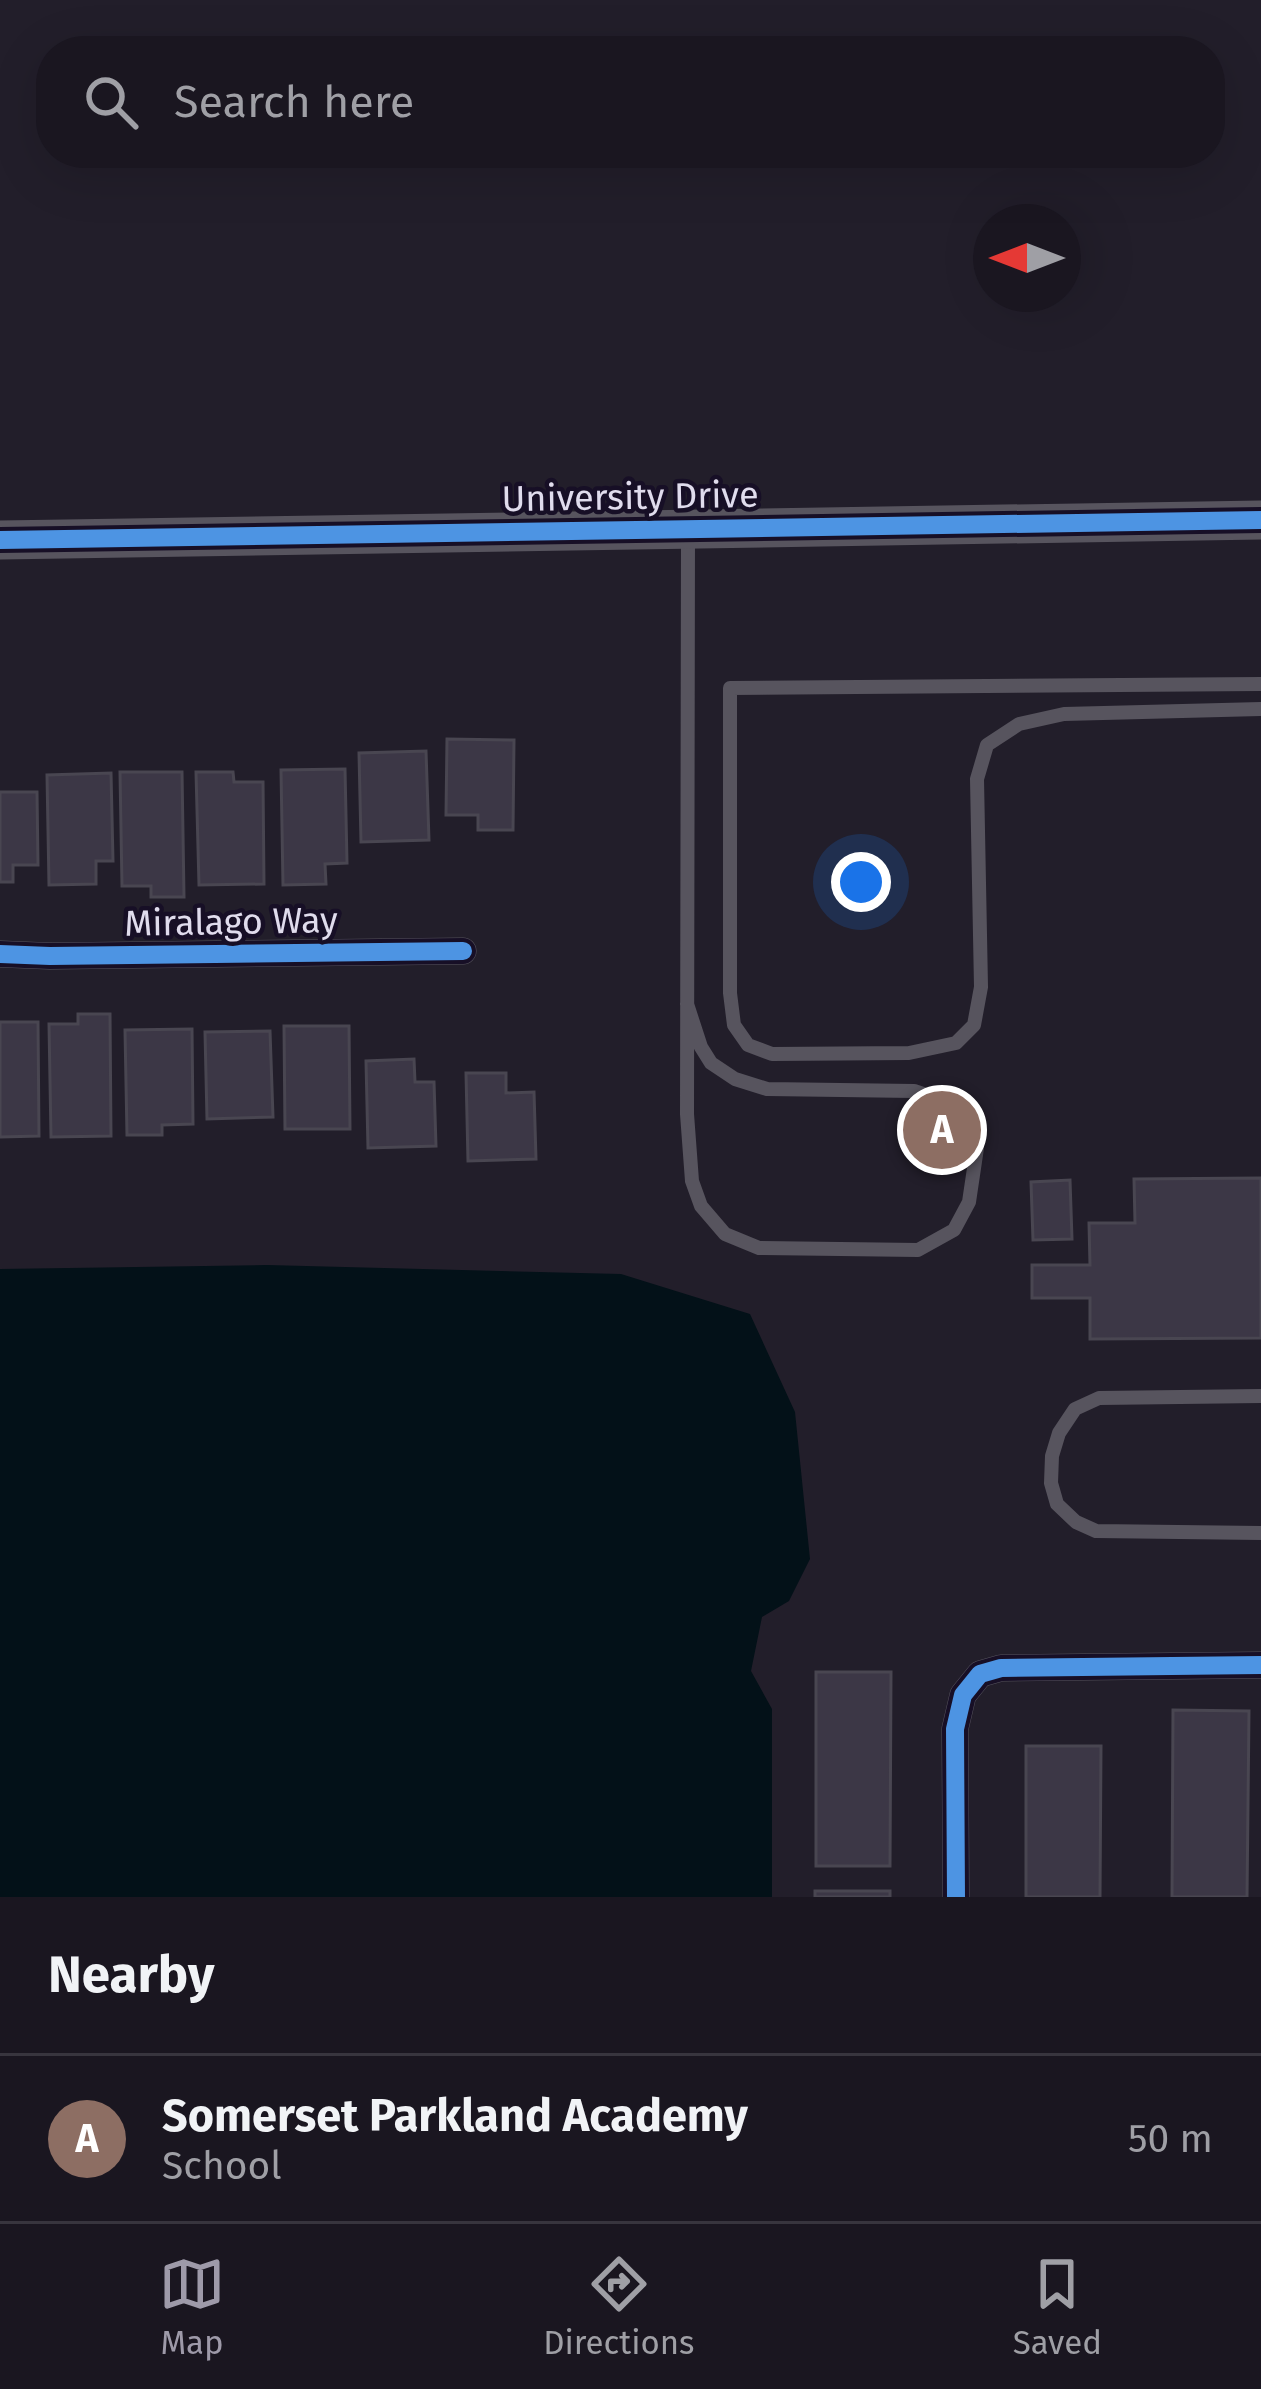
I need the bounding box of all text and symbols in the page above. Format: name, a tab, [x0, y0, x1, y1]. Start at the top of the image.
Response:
search box	[36, 36, 1225, 168]
icon: search	[78, 69, 144, 135]
text: Search here	[174, 75, 414, 129]
north arrow	[973, 204, 1081, 312]
street label: University Drive	[501, 473, 759, 521]
your location	[831, 852, 891, 912]
street label: Miralago Way	[124, 898, 339, 946]
pin: A	[903, 1085, 981, 1175]
text: Nearby	[48, 1944, 214, 2006]
text: Somerset Parkland Academy	[162, 2089, 748, 2143]
text: A	[75, 2116, 99, 2162]
text: 50 m	[1128, 2116, 1213, 2162]
text: School	[162, 2143, 282, 2189]
tab: Map	[159, 2251, 225, 2363]
tab: Directions	[543, 2251, 695, 2363]
tab: Saved	[1013, 2251, 1102, 2363]

